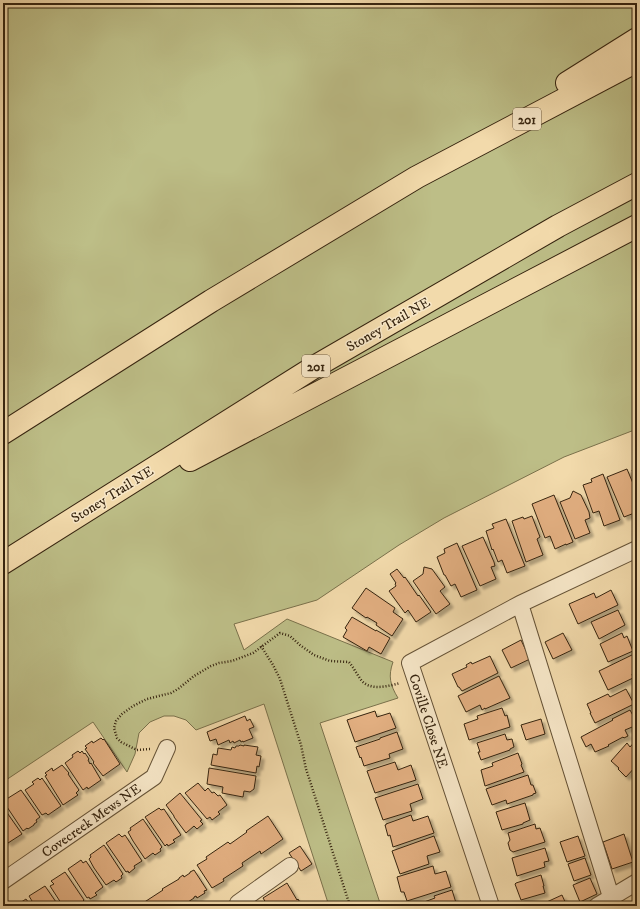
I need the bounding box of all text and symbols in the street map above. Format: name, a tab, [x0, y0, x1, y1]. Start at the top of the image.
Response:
road number: 201	[513, 108, 541, 130]
street label: Stoney Trail NE	[343, 294, 434, 356]
road number: 201	[302, 355, 330, 377]
street label: Stoney Trail NE	[68, 462, 157, 527]
street label: Coville Close NE	[404, 672, 452, 771]
street label: Covecreek Mews NE	[38, 780, 145, 862]

